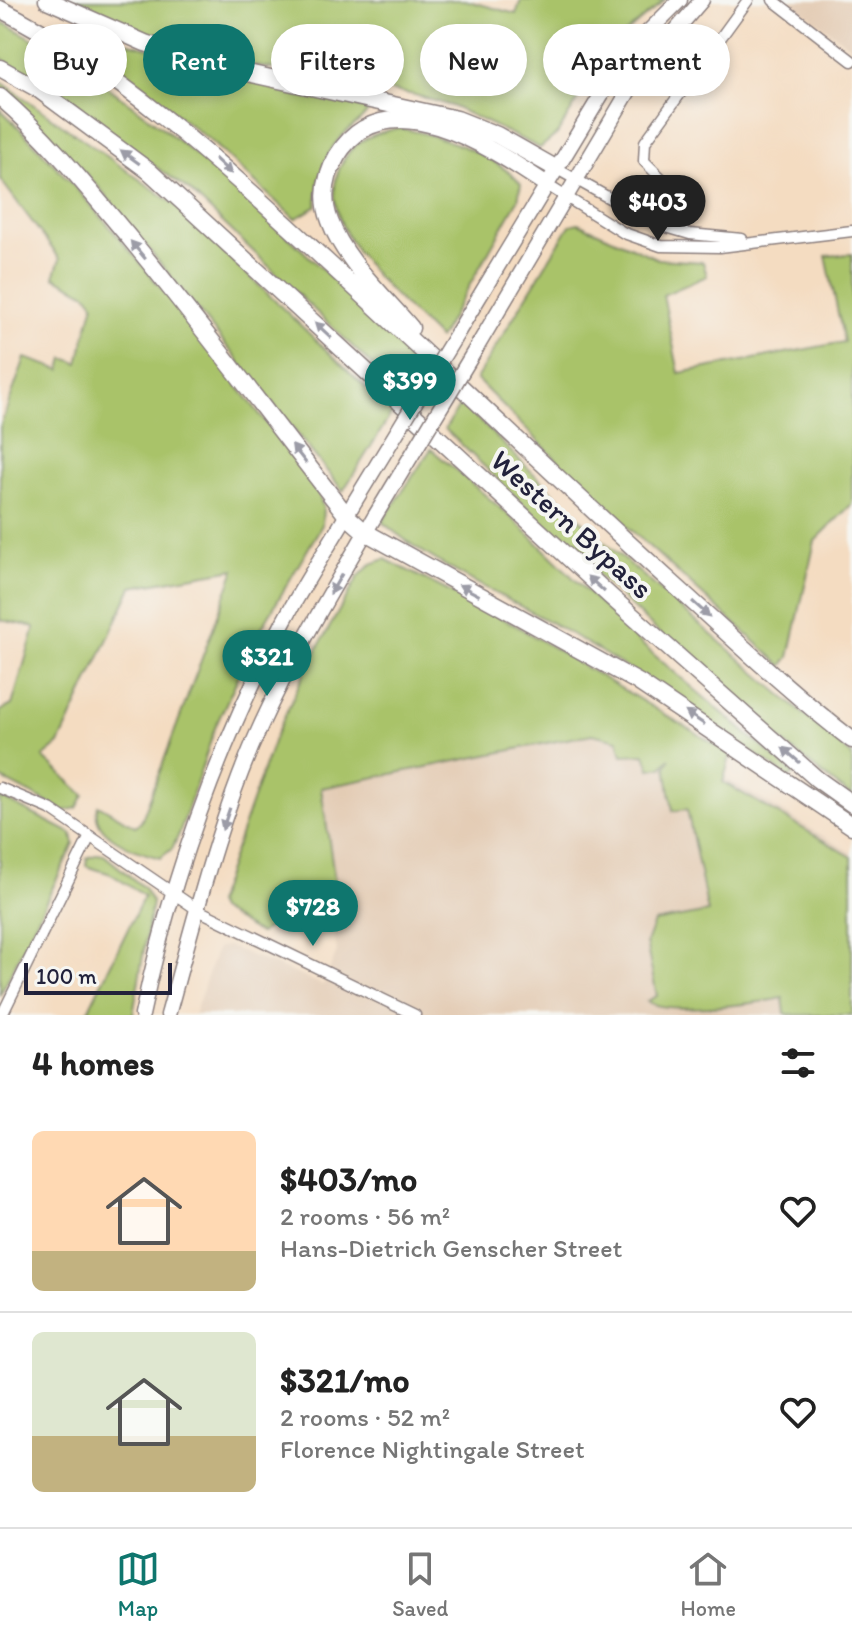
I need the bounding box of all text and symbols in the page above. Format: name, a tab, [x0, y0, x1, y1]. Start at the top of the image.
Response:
chip: Buy	[24, 24, 127, 96]
chip: Rent	[143, 24, 255, 96]
chip: Filters	[271, 24, 404, 96]
chip: New	[420, 24, 527, 96]
chip: Apartment	[543, 24, 730, 96]
one-way arrow	[120, 149, 140, 165]
one-way arrow	[213, 157, 232, 175]
pin: $403	[611, 175, 705, 243]
text: $403	[629, 185, 688, 217]
one-way arrow	[130, 240, 147, 260]
one-way arrow	[314, 322, 333, 340]
pin: $399	[363, 354, 457, 422]
text: $399	[383, 364, 437, 396]
street label: Western Bypass	[483, 442, 661, 606]
one-way arrow	[291, 444, 307, 464]
one-way arrow	[329, 573, 343, 595]
one-way arrow	[586, 575, 605, 593]
one-way arrow	[458, 584, 480, 598]
one-way arrow	[692, 600, 711, 618]
pin: $321	[220, 630, 314, 698]
text: $321	[240, 640, 294, 672]
one-way arrow	[685, 711, 706, 726]
one-way arrow	[781, 747, 800, 765]
one-way arrow	[220, 807, 232, 831]
pin: $728	[266, 880, 360, 948]
text: $728	[286, 890, 340, 922]
scale bar	[24, 959, 172, 995]
text: 100 m	[36, 963, 97, 990]
icon: filters	[776, 1041, 820, 1085]
text: 4 homes	[32, 1043, 155, 1084]
text: $403/mo	[280, 1159, 417, 1200]
icon: home	[96, 1163, 192, 1259]
icon: heart	[776, 1189, 820, 1233]
text: 2 rooms · 56 m²	[280, 1200, 450, 1232]
text: Hans-Dietrich Genscher Street	[280, 1232, 622, 1264]
text: $321/mo	[280, 1360, 410, 1401]
icon: home	[96, 1364, 192, 1460]
icon: heart	[776, 1390, 820, 1434]
text: 2 rooms · 52 m²	[280, 1401, 450, 1433]
text: Florence Nightingale Street	[280, 1433, 585, 1465]
tab: Map	[116, 1547, 160, 1622]
tab: Saved	[392, 1547, 448, 1622]
tab: Home	[680, 1547, 736, 1622]

